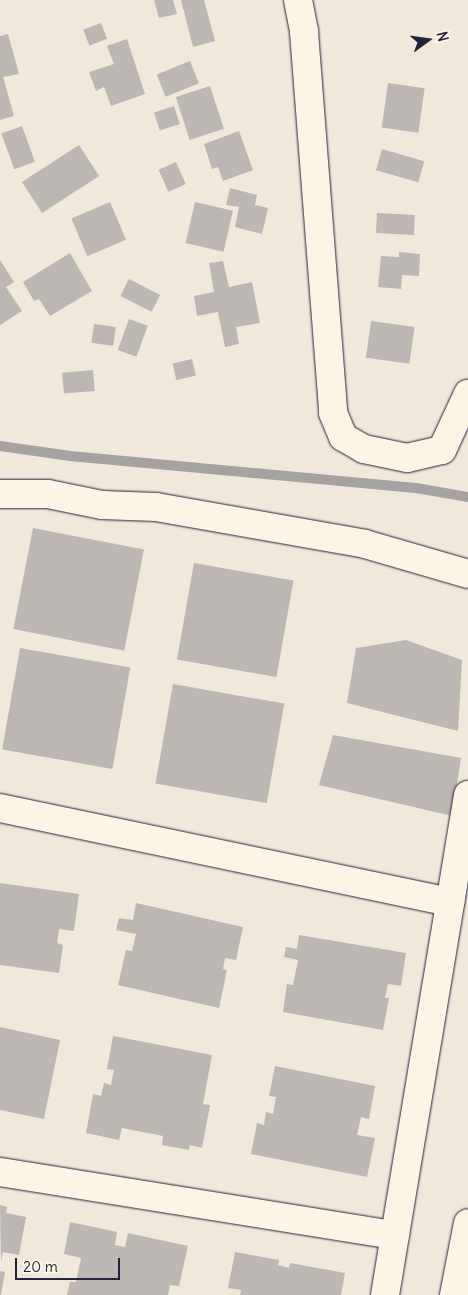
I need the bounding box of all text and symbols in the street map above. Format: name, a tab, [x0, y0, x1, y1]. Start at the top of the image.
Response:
north arrow	[403, 15, 453, 65]
text: N	[433, 29, 452, 43]
scale bar	[18, 1248, 122, 1280]
text: 20 m	[23, 1257, 58, 1276]

